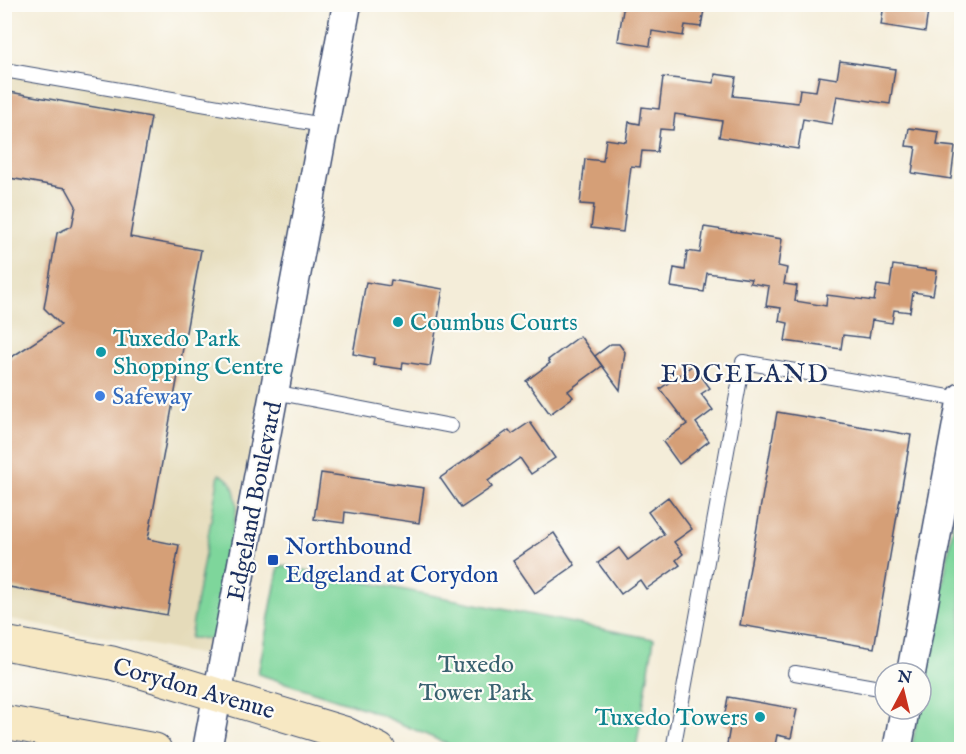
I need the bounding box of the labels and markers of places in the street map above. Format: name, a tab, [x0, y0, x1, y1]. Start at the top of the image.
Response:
place label: Coumbus Courts	[410, 308, 578, 339]
marker: Coumbus Courts	[391, 315, 405, 329]
place label: Tuxedo Park Shopping Centre	[113, 324, 283, 383]
marker: Tuxedo Park Shopping Centre	[94, 345, 108, 359]
place label: Safeway	[112, 382, 192, 413]
marker: Safeway	[93, 389, 107, 403]
place label: Northbound Edgeland at Corydon	[285, 532, 499, 591]
marker: Northbound Edgeland at Corydon	[266, 553, 280, 567]
place label: Tuxedo Towers	[595, 703, 748, 734]
marker: Tuxedo Towers	[753, 710, 767, 724]

